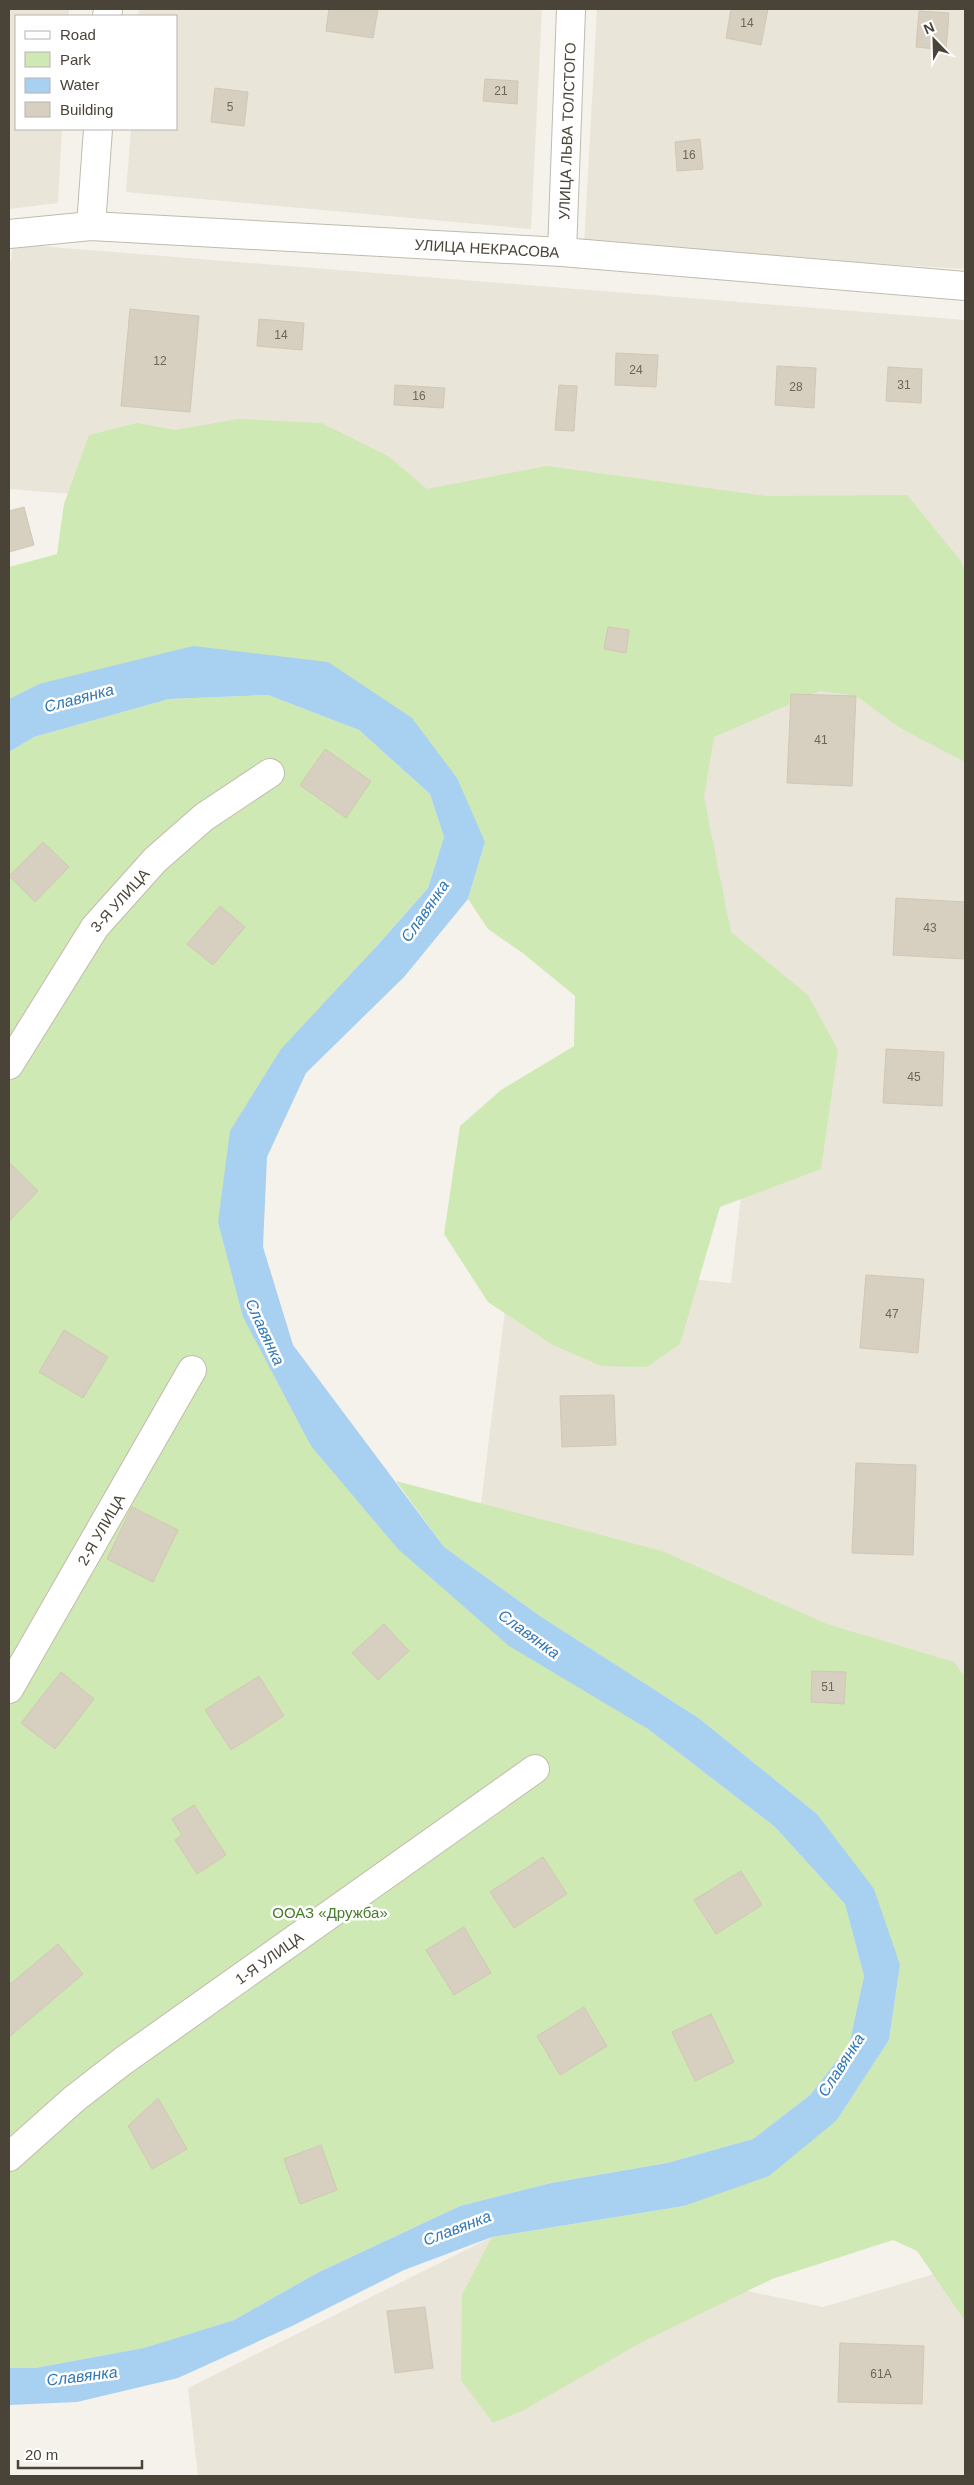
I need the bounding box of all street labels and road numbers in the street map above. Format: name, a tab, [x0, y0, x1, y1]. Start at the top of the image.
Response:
street label: УЛИЦА ЛЬВА ТОЛСТОГО	[555, 42, 578, 220]
street label: УЛИЦА НЕКРАСОВА	[414, 235, 560, 260]
street label: 3-Я УЛИЦА	[87, 865, 152, 935]
street label: 2-Я УЛИЦА	[73, 1491, 128, 1568]
street label: 1-Я УЛИЦА	[232, 1928, 306, 1987]

